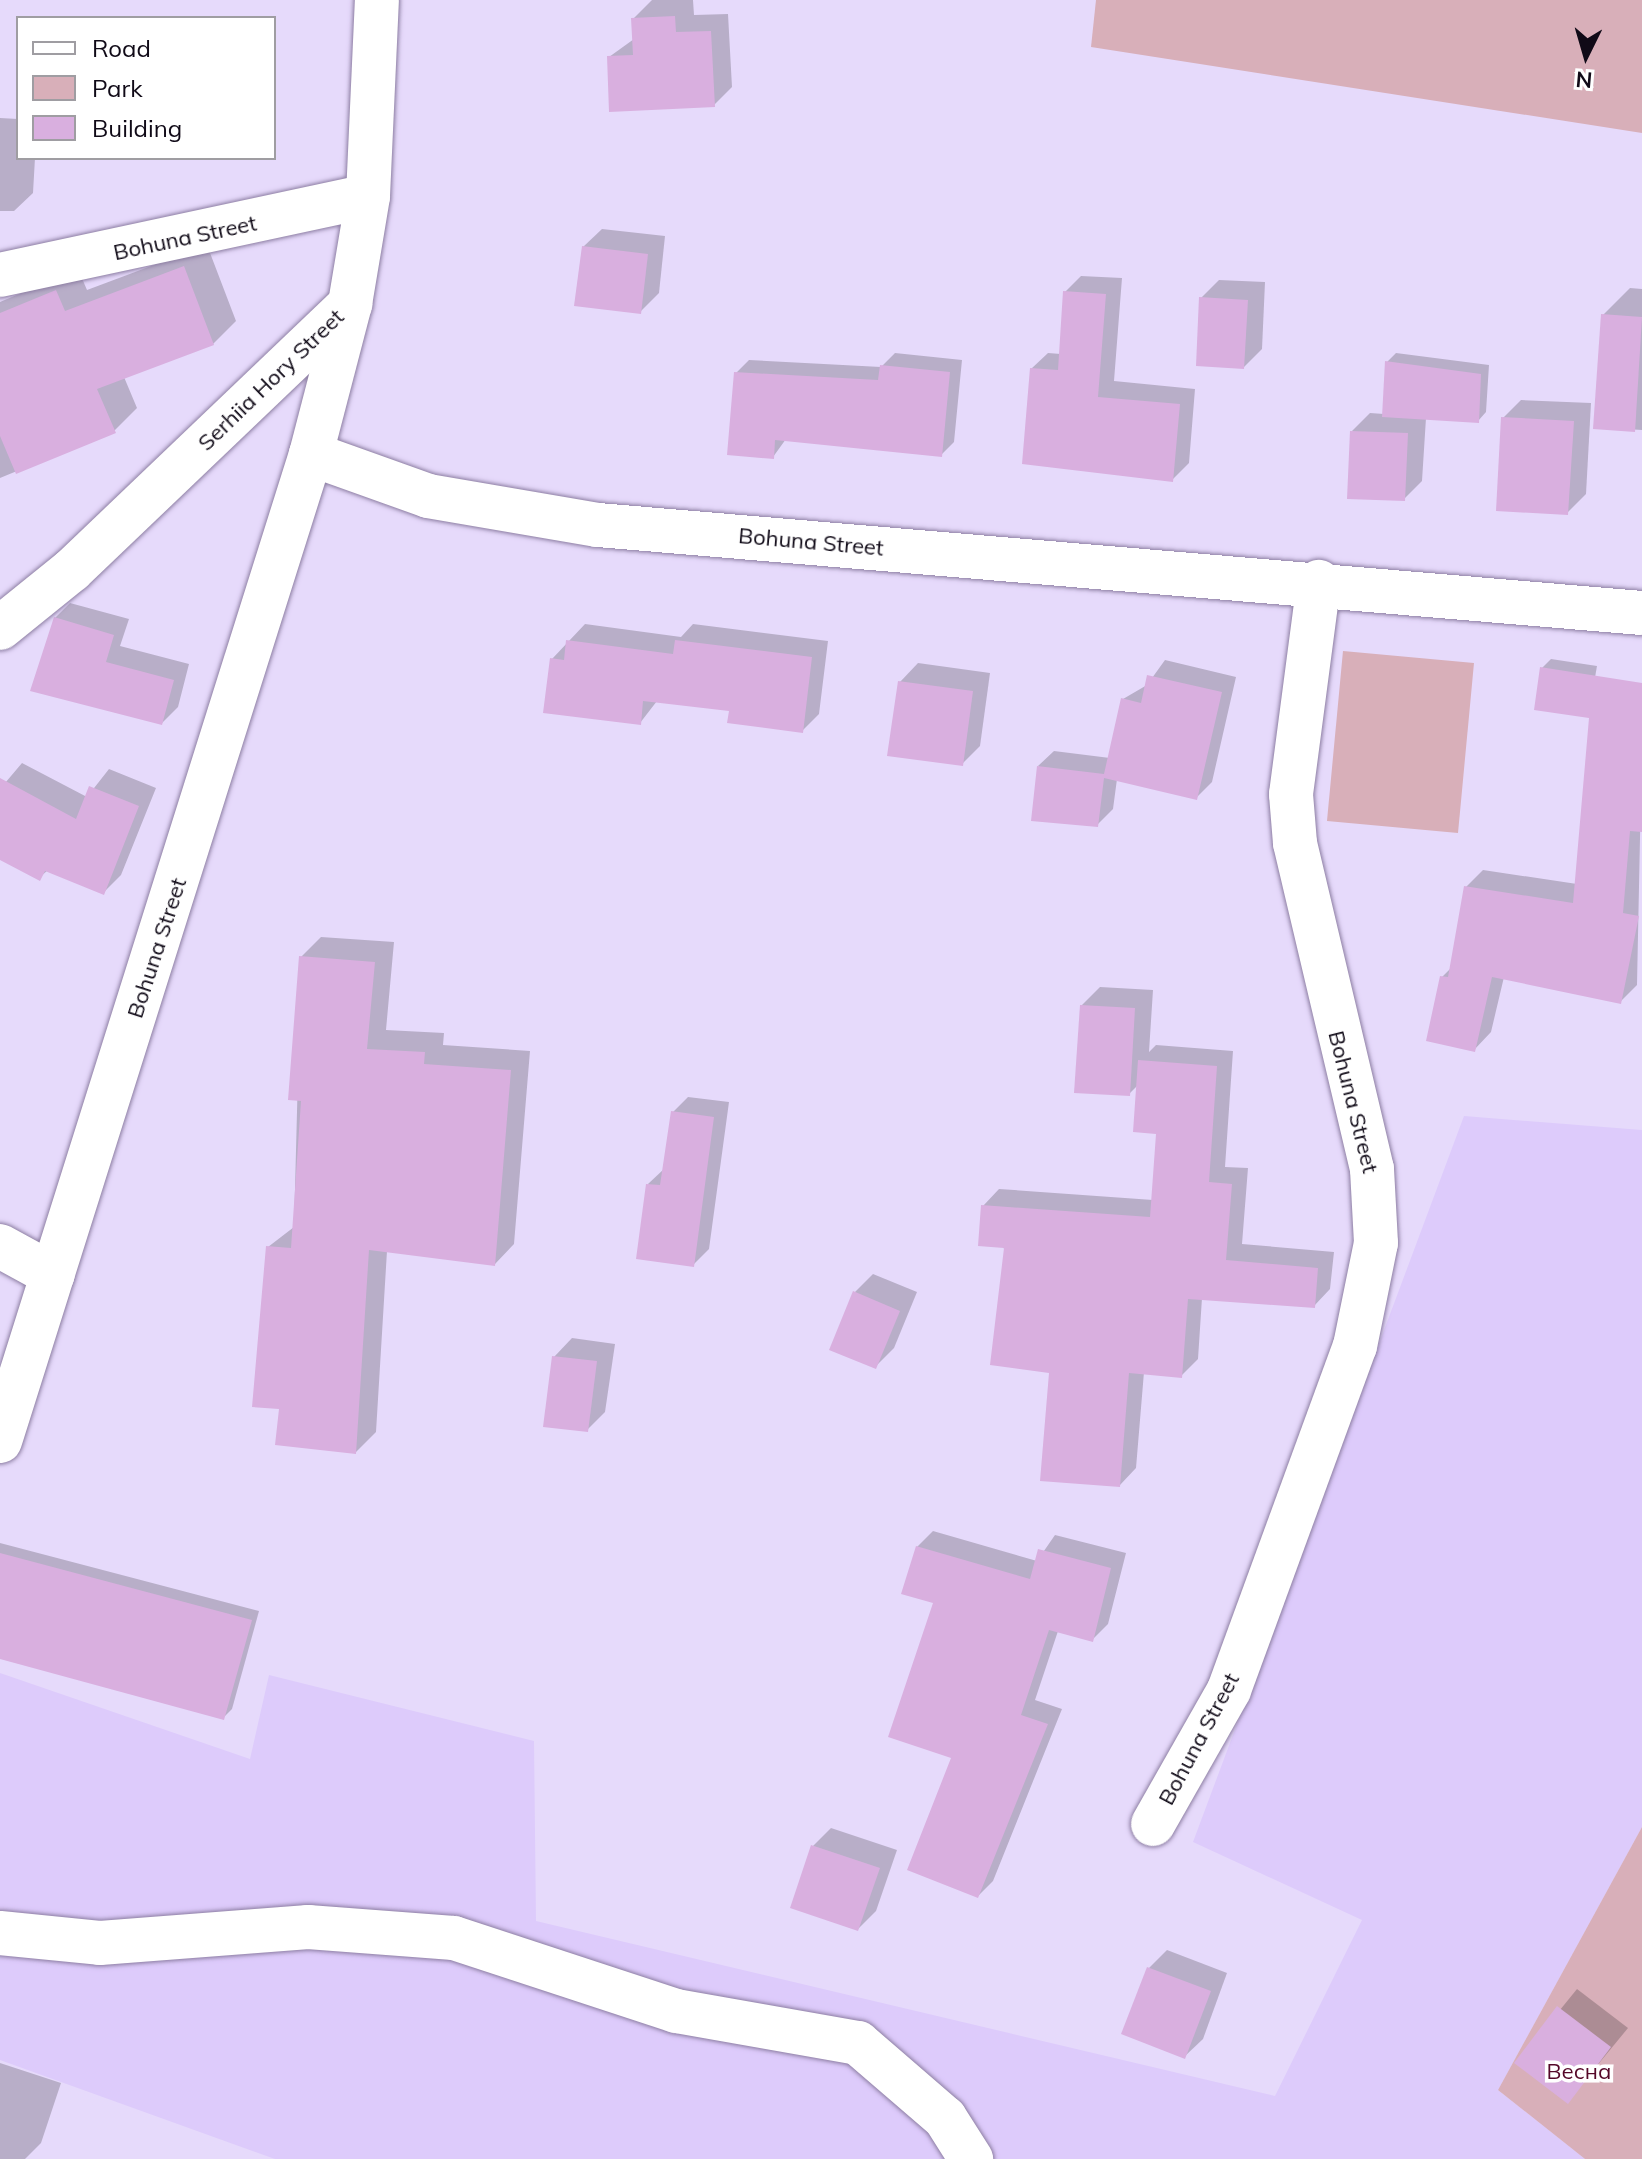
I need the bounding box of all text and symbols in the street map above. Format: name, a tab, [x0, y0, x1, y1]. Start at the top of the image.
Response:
legend	[16, 16, 276, 160]
north arrow	[1546, 16, 1626, 96]
text: Road	[92, 33, 151, 63]
text: N	[1574, 65, 1593, 95]
text: Park	[92, 73, 143, 103]
text: Building	[92, 113, 182, 143]
street label: Bohuna Street	[111, 210, 259, 266]
street label: Serhiia Hory Street	[193, 304, 349, 456]
street label: Bohuna Street	[737, 522, 885, 562]
street label: Bohuna Street	[122, 875, 192, 1021]
street label: Bohuna Street	[1323, 1028, 1383, 1176]
street label: Bohuna Street	[1153, 1668, 1245, 1810]
park label: Весна	[1547, 2059, 1611, 2085]

